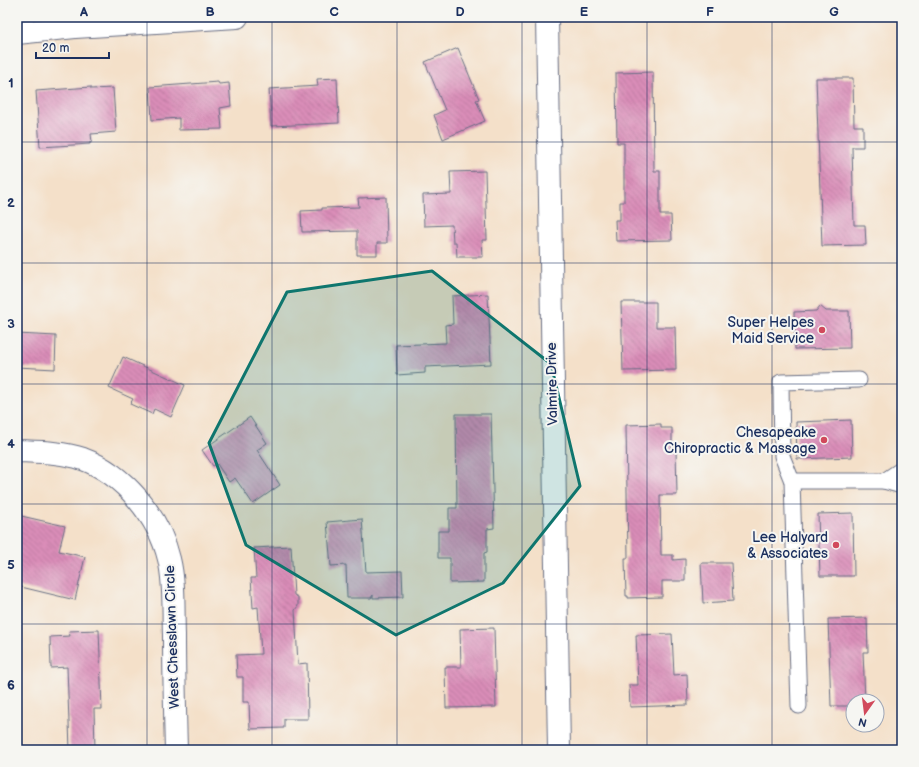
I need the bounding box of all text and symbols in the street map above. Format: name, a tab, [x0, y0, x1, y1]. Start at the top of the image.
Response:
text: A	[79, 4, 88, 20]
text: B	[205, 4, 215, 20]
text: C	[329, 4, 339, 20]
text: D	[455, 4, 465, 20]
text: E	[580, 4, 589, 20]
text: F	[706, 4, 714, 20]
text: G	[829, 4, 839, 20]
scale bar	[36, 34, 109, 60]
text: 20 m	[42, 41, 69, 56]
text: 1	[8, 75, 14, 91]
text: 2	[7, 195, 15, 211]
place label: Super Helpes Maid Service	[727, 314, 814, 347]
text: 3	[7, 316, 15, 332]
marker: Super Helpes Maid Service	[817, 325, 827, 335]
street label: Valmire Drive	[543, 342, 561, 426]
place label: Chesapeake Chiropractic & Massage	[664, 424, 816, 457]
marker: Chesapeake Chiropractic & Massage	[819, 435, 829, 445]
text: 4	[7, 436, 15, 452]
place label: Lee Halyard & Associates	[747, 529, 828, 562]
marker: Lee Halyard & Associates	[831, 540, 841, 550]
text: 5	[7, 557, 15, 573]
street label: West Chesslawn Circle	[161, 565, 183, 709]
text: 6	[7, 677, 15, 693]
north arrow	[845, 693, 885, 733]
text: N	[857, 715, 868, 730]

